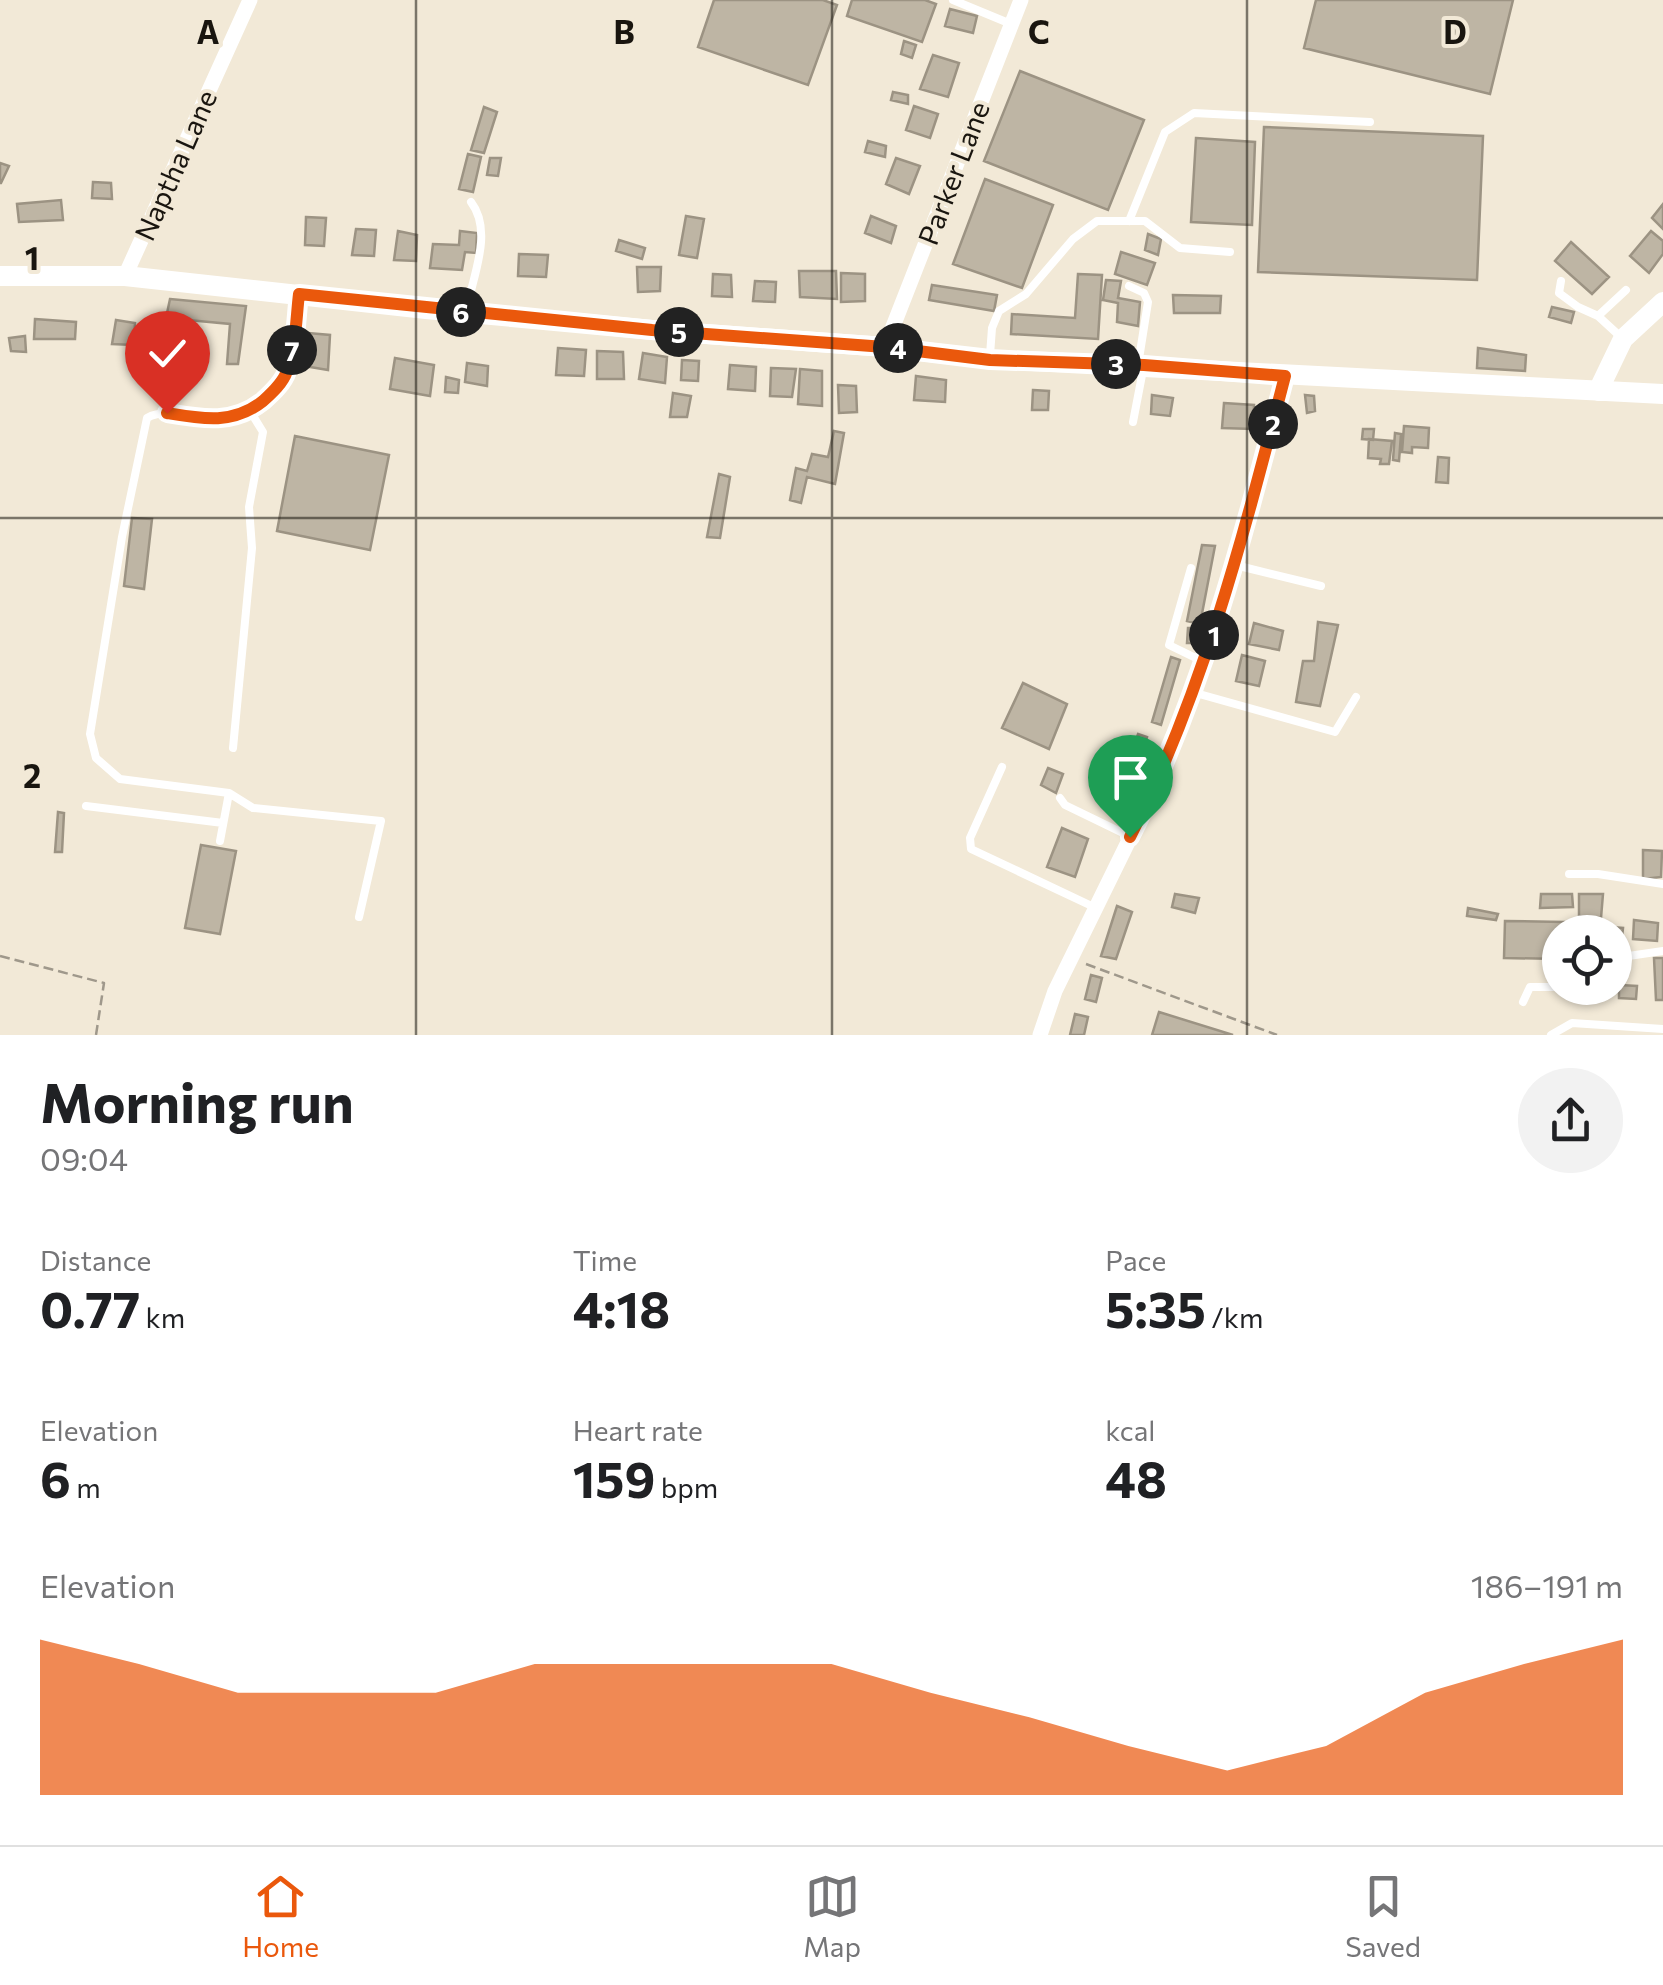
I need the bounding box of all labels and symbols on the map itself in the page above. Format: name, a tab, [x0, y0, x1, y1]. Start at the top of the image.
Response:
text: A	[197, 11, 220, 51]
text: B	[613, 11, 635, 51]
text: C	[1028, 11, 1050, 51]
text: D	[1443, 11, 1467, 51]
street label: Naptha Lane	[127, 84, 223, 246]
street label: Parker Lane	[910, 97, 996, 249]
text: 1	[25, 237, 39, 277]
pin: 6	[436, 287, 486, 337]
pin: 5	[654, 307, 704, 357]
pin	[125, 311, 210, 414]
pin: 4	[873, 323, 923, 373]
pin: 7	[267, 325, 317, 375]
pin: 3	[1091, 339, 1141, 389]
pin: 2	[1248, 399, 1298, 449]
pin: 1	[1189, 610, 1239, 660]
pin	[1088, 735, 1173, 838]
text: 2	[23, 755, 41, 795]

